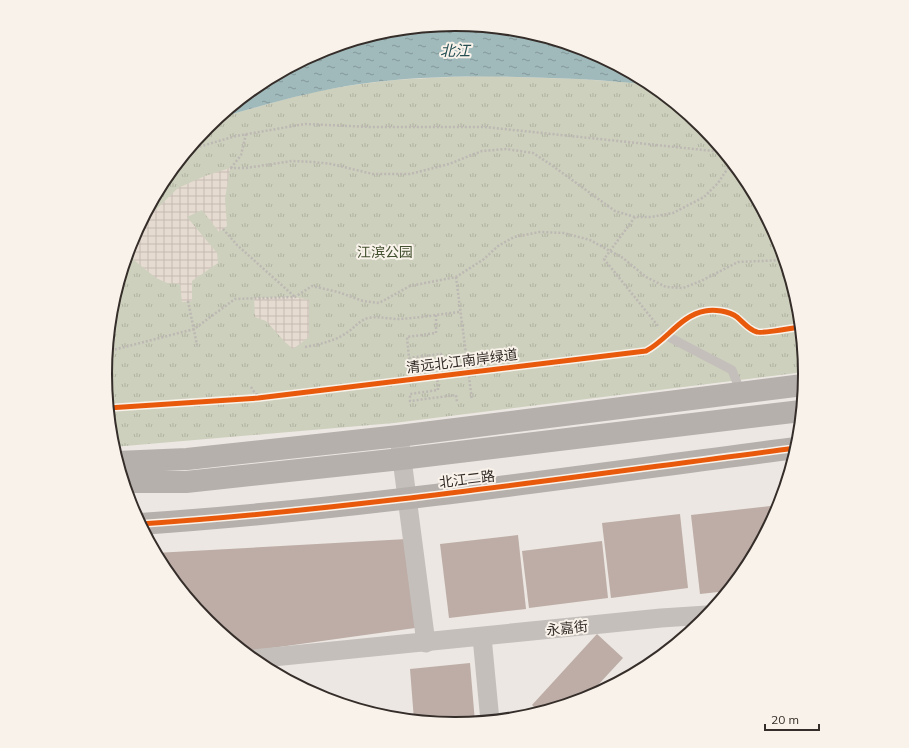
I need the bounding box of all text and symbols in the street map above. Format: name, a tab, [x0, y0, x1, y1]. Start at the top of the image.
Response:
water label: 北江	[440, 41, 472, 60]
park label: 江滨公园	[357, 243, 413, 261]
street label: 清远北江南岸绿道	[405, 345, 519, 377]
street label: 北江二路	[438, 467, 496, 491]
street label: 永嘉街	[545, 617, 589, 639]
scale bar	[765, 706, 819, 732]
text: 20 m	[771, 712, 799, 727]

